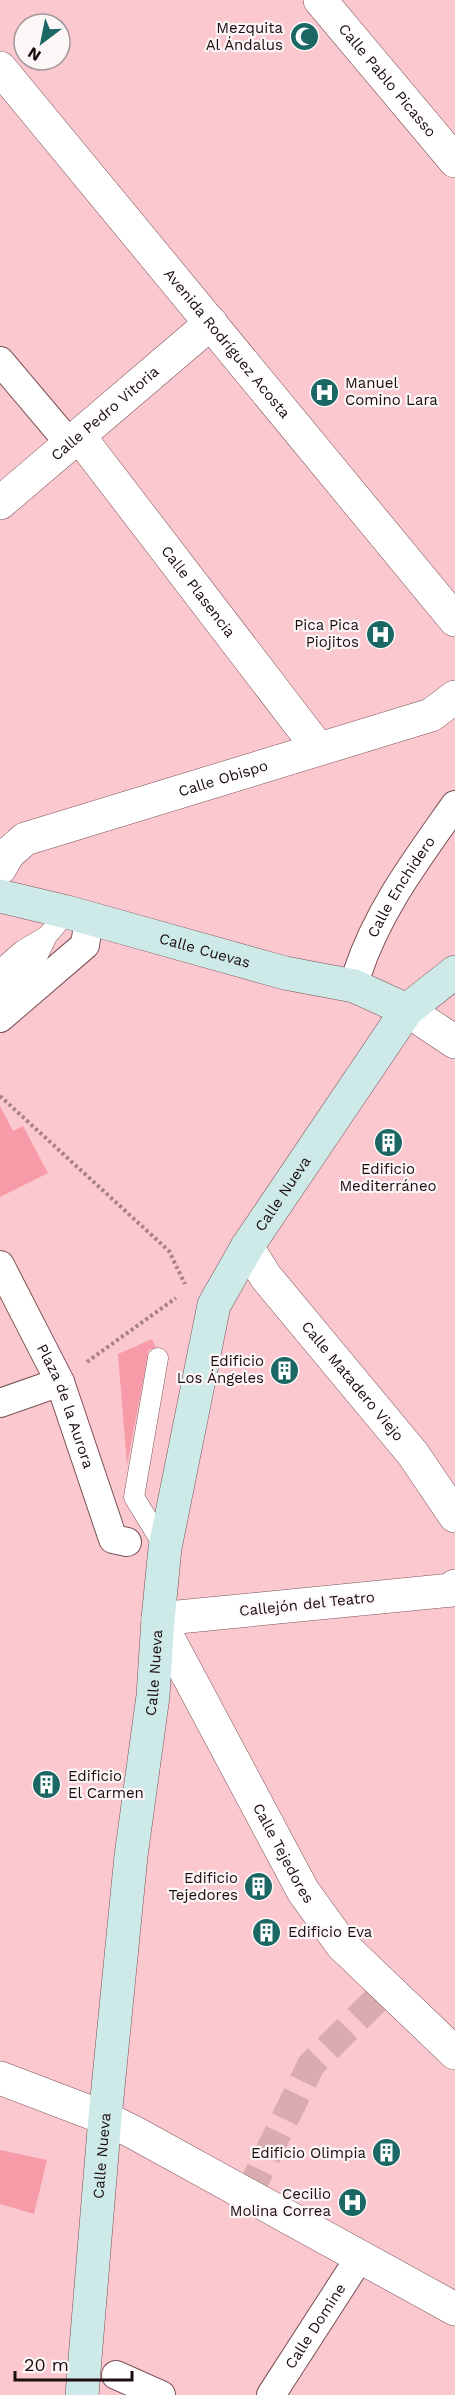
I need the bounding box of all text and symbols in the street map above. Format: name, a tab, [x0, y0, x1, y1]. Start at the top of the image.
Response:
north arrow	[12, 12, 72, 72]
place label: Mezquita Al Ándalus	[206, 19, 283, 54]
street label: Calle Pablo Picasso	[335, 20, 440, 141]
mosque icon: Mezquita Al Ándalus	[288, 21, 320, 53]
text: N	[24, 43, 44, 65]
street label: Avenida Rodríguez Acosta	[160, 265, 294, 422]
street label: Calle Pedro Vitoria	[47, 362, 163, 464]
place label: Manuel Comino Lara	[345, 374, 438, 409]
hospital icon: Manuel Comino Lara	[308, 376, 340, 408]
street label: Calle Plasencia	[157, 542, 239, 641]
place label: Pica Pica Piojitos	[294, 616, 359, 651]
hospital icon: Pica Pica Piojitos	[364, 618, 396, 650]
street label: Calle Obispo	[176, 756, 270, 801]
street label: Calle Enchidero	[364, 833, 439, 940]
street label: Calle Cuevas	[157, 929, 253, 972]
building icon: Edificio Mediterráneo	[372, 1126, 404, 1158]
street label: Calle Nueva	[251, 1153, 315, 1235]
place label: Edificio Mediterráneo	[339, 1160, 437, 1195]
street label: Calle Matadero Viejo	[298, 1318, 408, 1445]
street label: Plaza de la Aurora	[33, 1341, 98, 1471]
place label: Edificio Los Ángeles	[177, 1352, 264, 1387]
building icon: Edificio Los Ángeles	[269, 1354, 301, 1386]
street label: Callejón del Teatro	[238, 1588, 376, 1620]
street label: Calle Nueva	[141, 1629, 166, 1717]
place label: Edificio El Carmen	[68, 1767, 144, 1802]
building icon: Edificio El Carmen	[31, 1769, 63, 1801]
street label: Calle Tejedores	[249, 1800, 318, 1907]
place label: Edificio Tejedores	[168, 1869, 238, 1904]
building icon: Edificio Tejedores	[243, 1871, 275, 1903]
building icon: Edificio Eva	[251, 1916, 283, 1948]
place label: Edificio Eva	[288, 1923, 373, 1941]
street label: Calle Nueva	[89, 2111, 115, 2200]
building icon: Edificio Olimpia	[371, 2137, 403, 2169]
place label: Edificio Olimpia	[251, 2144, 366, 2162]
place label: Cecilio Molina Correa	[230, 2185, 331, 2220]
hospital icon: Cecilio Molina Correa	[336, 2187, 368, 2219]
street label: Calle Domine	[281, 2280, 350, 2372]
scale bar	[15, 2344, 132, 2382]
text: 20 m	[24, 2354, 69, 2375]

